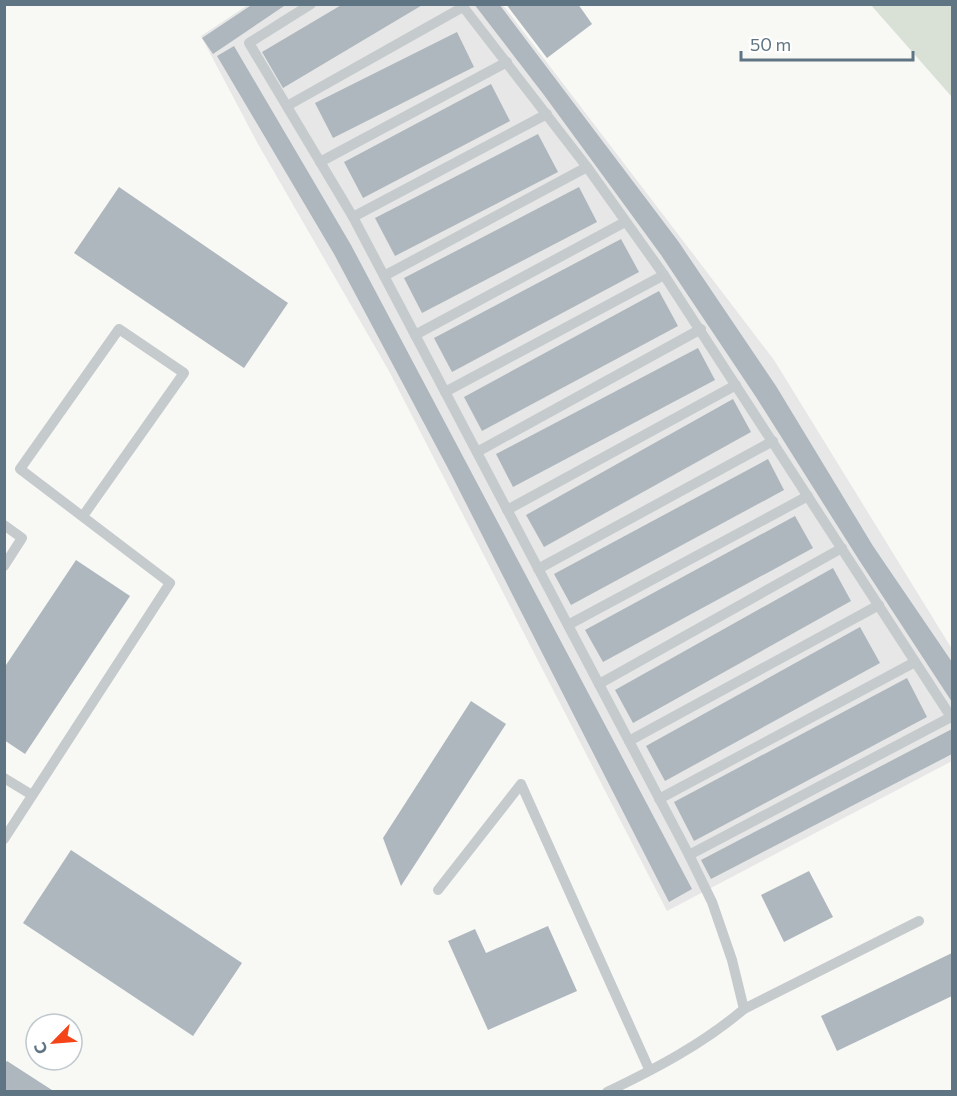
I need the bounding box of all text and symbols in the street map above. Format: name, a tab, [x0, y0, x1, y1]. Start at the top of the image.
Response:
scale bar	[741, 24, 914, 62]
text: 50 m	[750, 33, 791, 55]
north arrow	[24, 1012, 84, 1072]
text: С	[29, 1040, 51, 1058]

